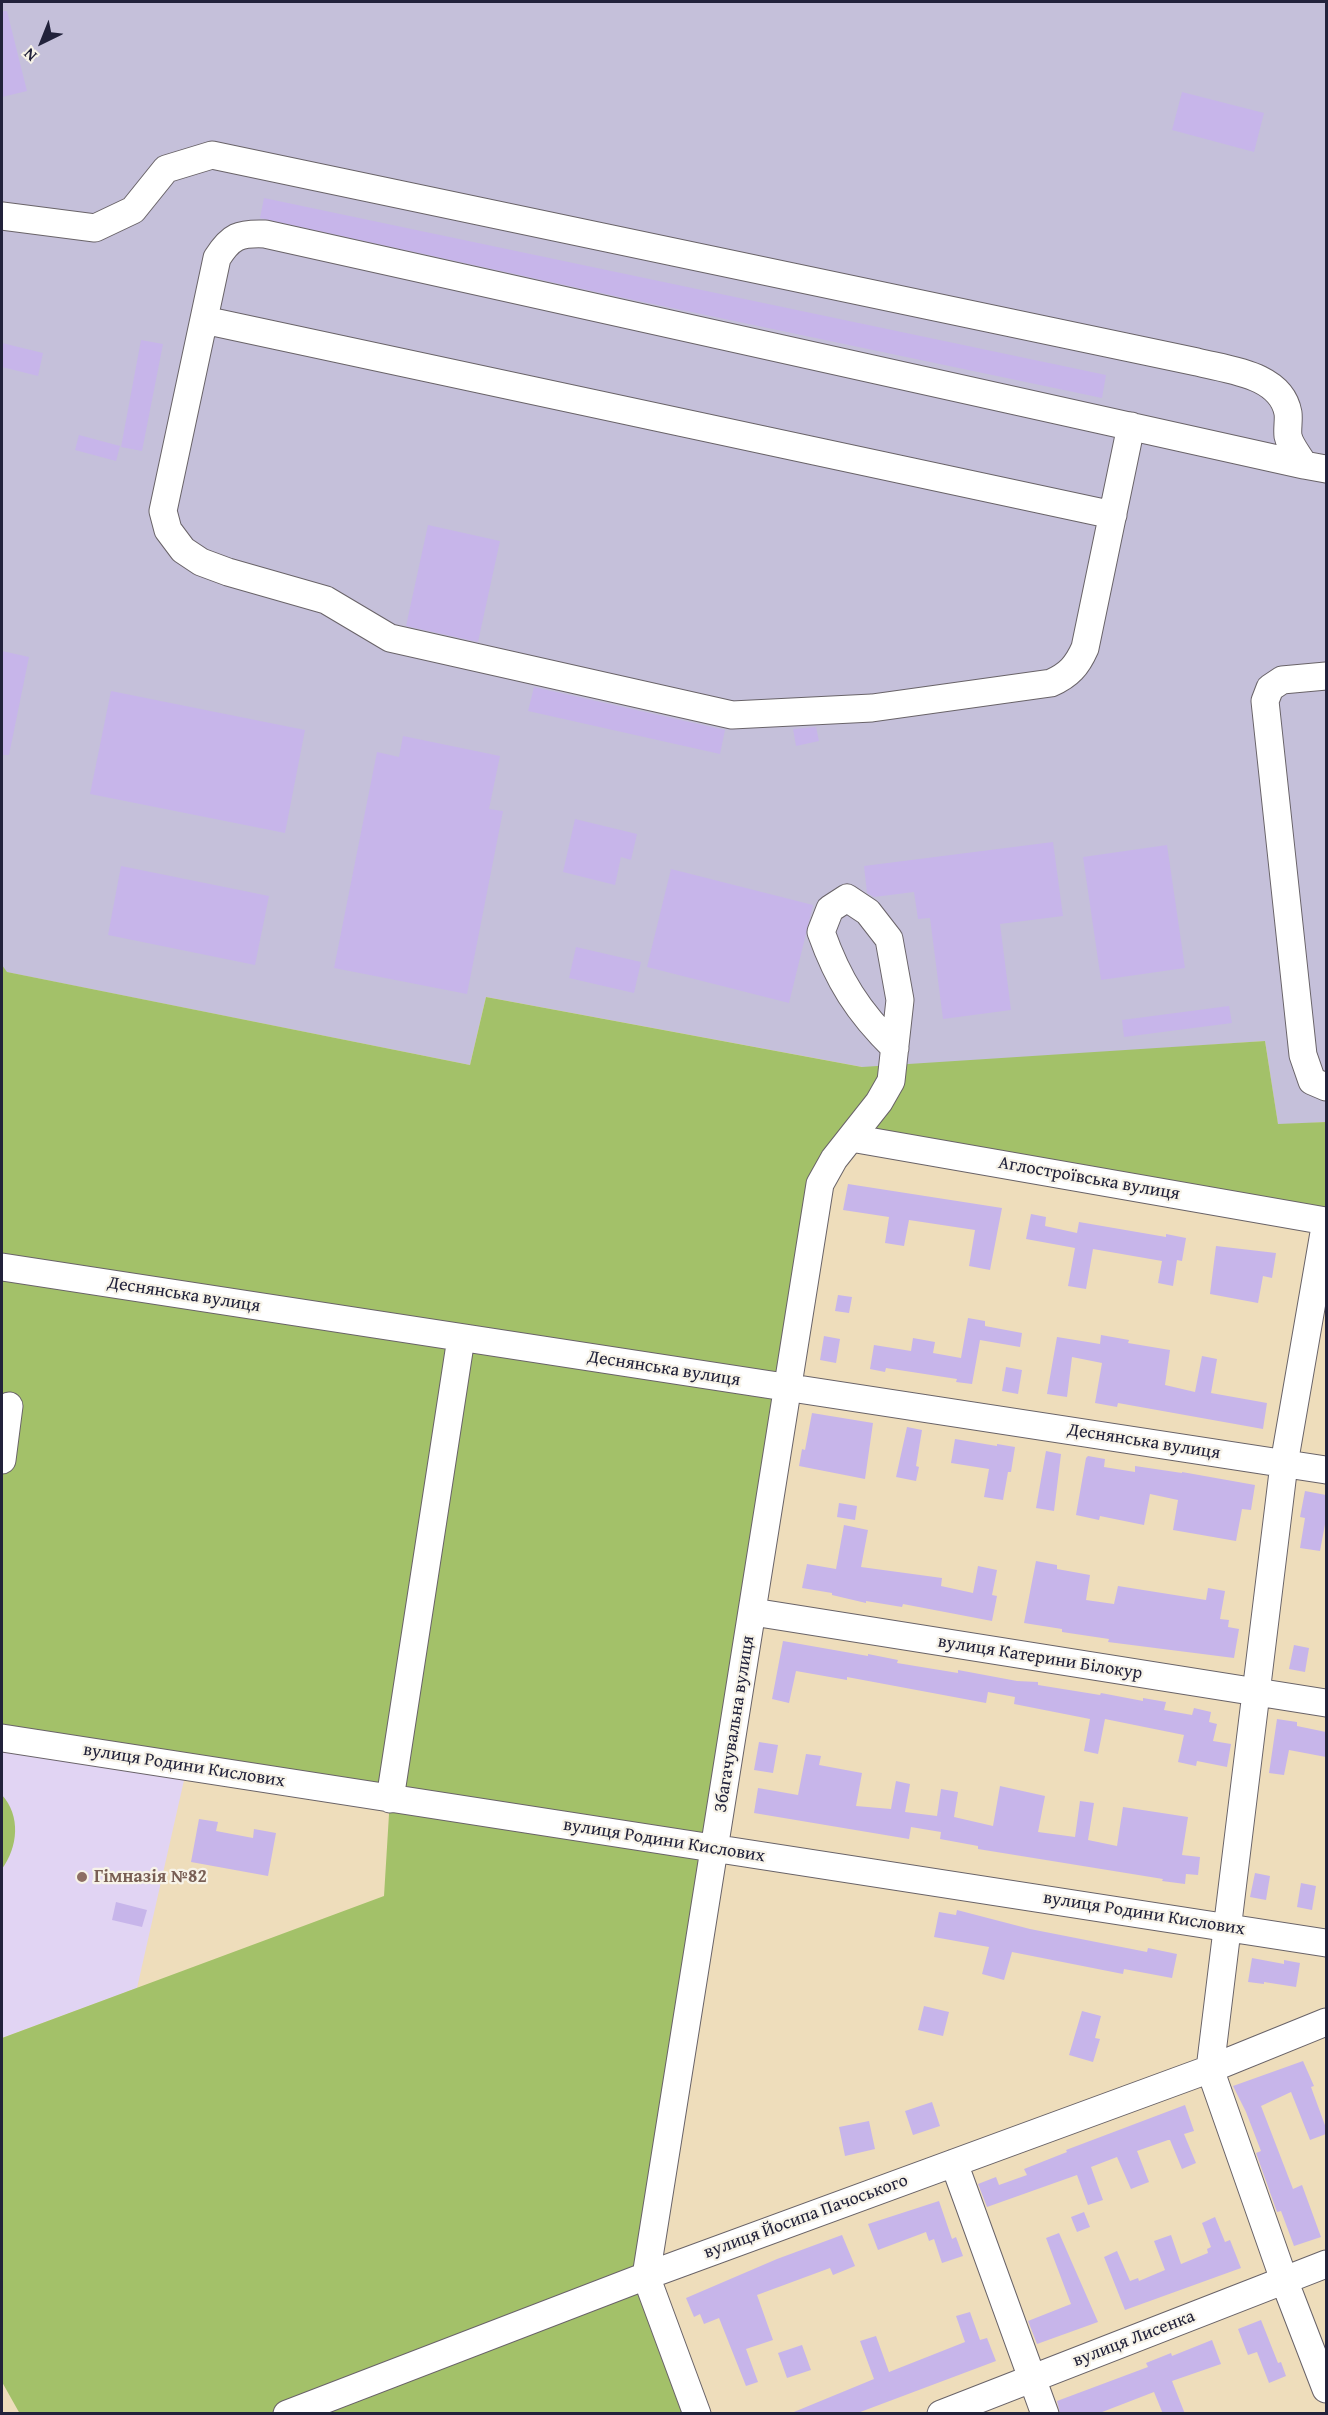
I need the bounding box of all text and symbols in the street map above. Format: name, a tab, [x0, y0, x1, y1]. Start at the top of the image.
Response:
north arrow	[12, 12, 72, 72]
text: N	[18, 43, 42, 68]
street label: Аглостроївська вулиця	[997, 1152, 1181, 1206]
street label: Деснянська вулиця	[106, 1272, 262, 1318]
street label: Деснянська вулиця	[586, 1346, 742, 1392]
street label: Деснянська вулиця	[1066, 1419, 1222, 1465]
street label: вулиця Катерини Білокур	[936, 1631, 1144, 1685]
street label: Збагачувальна вулиця	[710, 1634, 760, 1814]
street label: вулиця Родини Кислових	[82, 1739, 286, 1793]
street label: вулиця Родини Кислових	[562, 1814, 766, 1868]
place label: Гімназія №82	[94, 1866, 207, 1888]
marker: Гімназія №82	[75, 1870, 89, 1884]
street label: вулиця Родини Кислових	[1042, 1887, 1246, 1941]
street label: вулиця Йосипа Пачоського	[701, 2170, 911, 2264]
street label: вулиця Лисенка	[1070, 2306, 1198, 2372]

